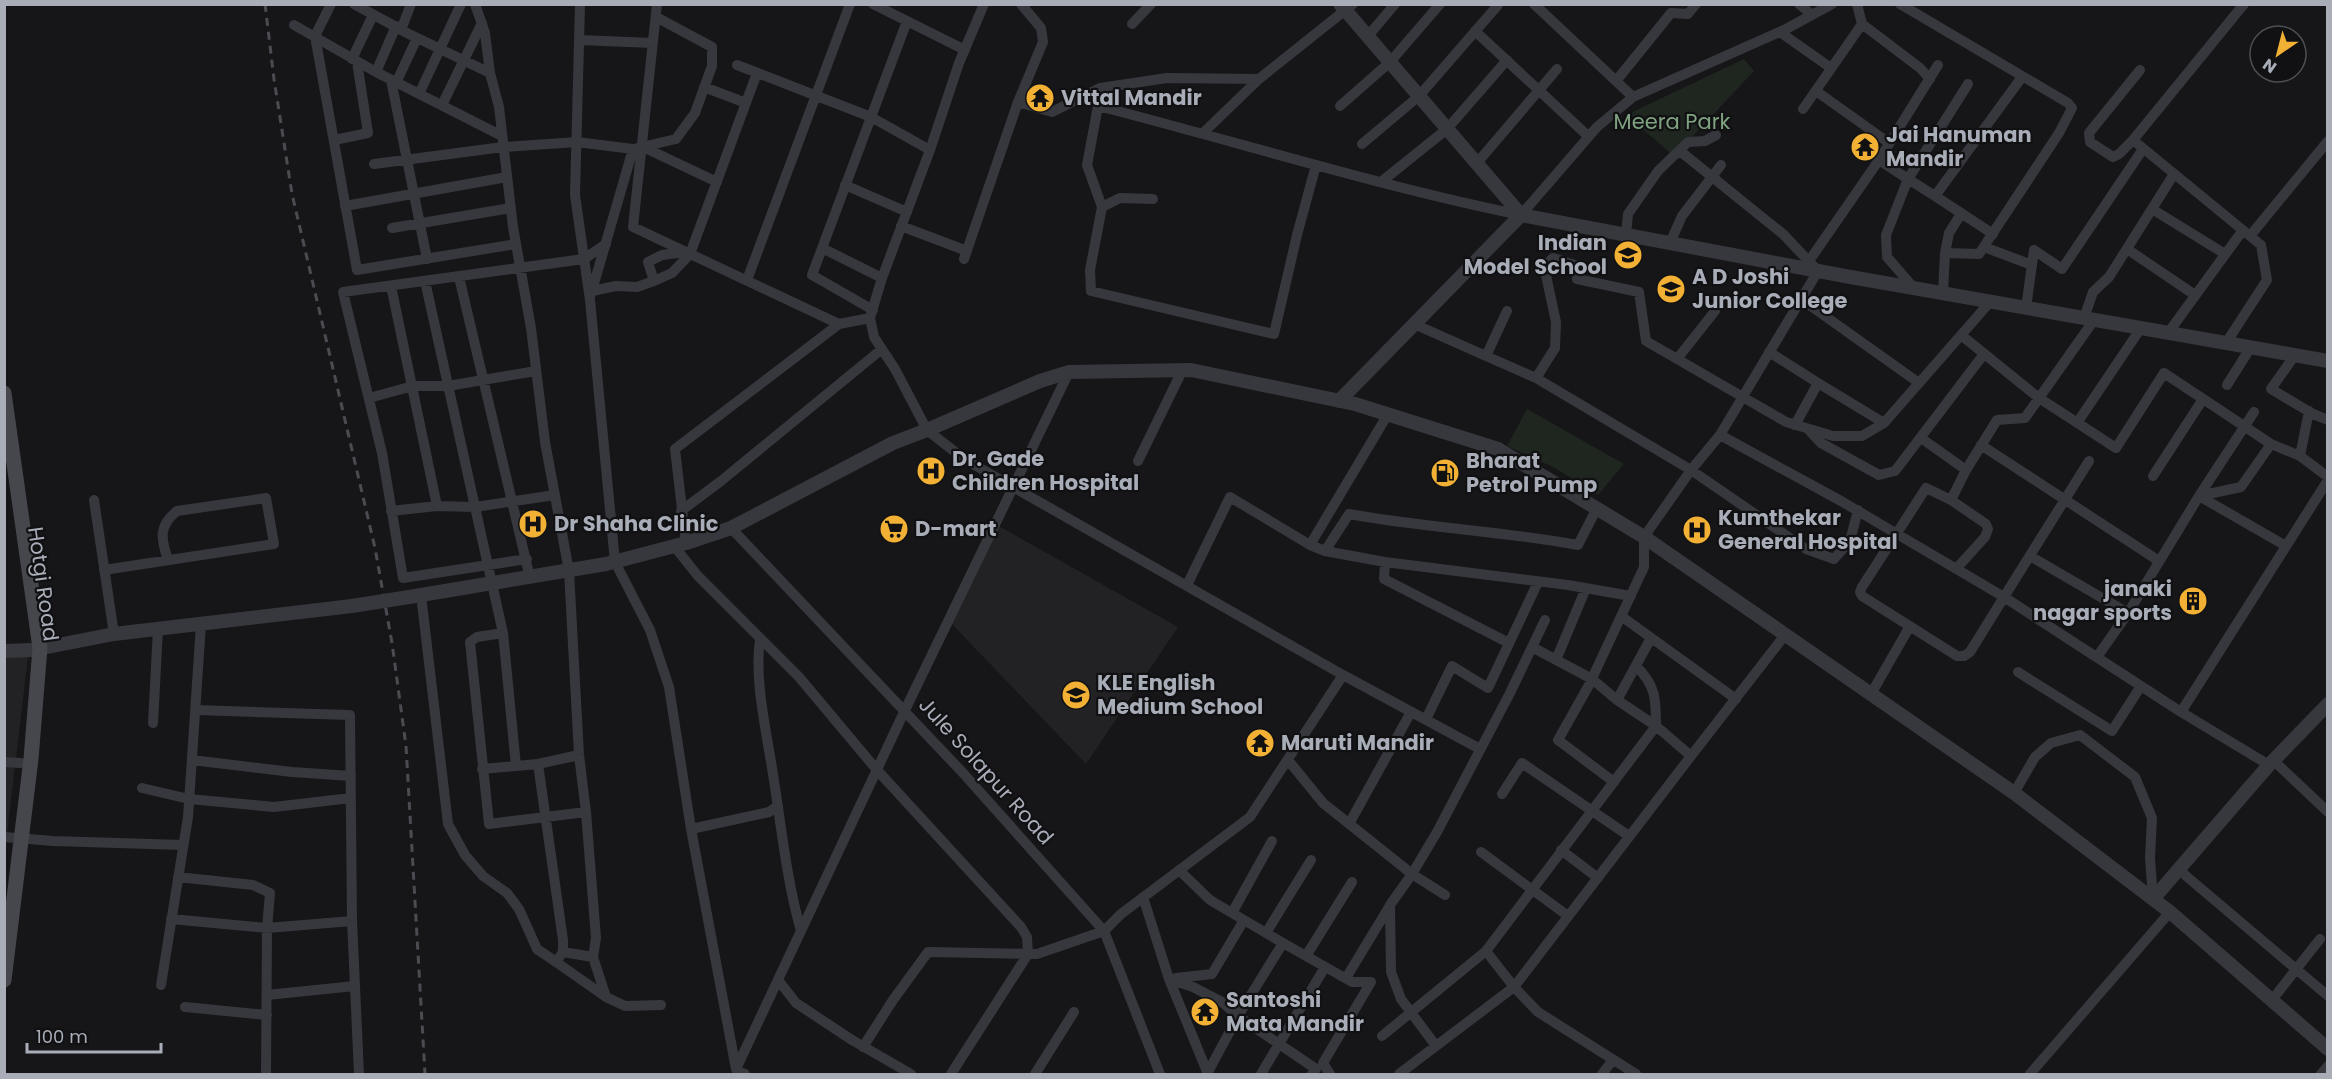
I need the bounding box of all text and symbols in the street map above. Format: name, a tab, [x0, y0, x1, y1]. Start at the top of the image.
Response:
north arrow	[2248, 24, 2308, 84]
text: N	[2258, 53, 2281, 79]
temple icon: Vittal Mandir	[1024, 82, 1056, 114]
place label: Vittal Mandir	[1061, 83, 1202, 112]
park label: Meera Park	[1614, 107, 1731, 136]
place label: Jai Hanuman Mandir	[1886, 120, 2032, 173]
temple icon: Jai Hanuman Mandir	[1849, 131, 1881, 163]
place label: Indian Model School	[1464, 228, 1607, 281]
school or university icon: Indian Model School	[1612, 239, 1644, 271]
place label: A D Joshi Junior College	[1692, 262, 1847, 315]
school or university icon: A D Joshi Junior College	[1655, 273, 1687, 305]
place label: Dr. Gade Children Hospital	[952, 444, 1139, 497]
place label: Bharat Petrol Pump	[1466, 446, 1597, 499]
hospital icon: Dr. Gade Children Hospital	[915, 455, 947, 487]
fuel station icon: Bharat Petrol Pump	[1429, 457, 1461, 489]
place label: Kumthekar General Hospital	[1718, 503, 1898, 556]
hospital icon: Dr Shaha Clinic	[517, 508, 549, 540]
place label: Dr Shaha Clinic	[554, 509, 719, 538]
supermarket icon: D-mart	[878, 513, 910, 545]
place label: D-mart	[915, 514, 996, 543]
hospital icon: Kumthekar General Hospital	[1681, 514, 1713, 546]
street label: Hotgi Road	[21, 525, 66, 643]
place label: janaki nagar sports	[2033, 574, 2172, 627]
building icon: janaki nagar sports	[2177, 585, 2209, 617]
place label: KLE English Medium School	[1097, 668, 1263, 721]
school or university icon: KLE English Medium School	[1060, 679, 1092, 711]
street label: Jule Solapur Road	[912, 691, 1060, 851]
temple icon: Maruti Mandir	[1244, 727, 1276, 759]
place label: Maruti Mandir	[1281, 728, 1434, 757]
place label: Santoshi Mata Mandir	[1226, 985, 1364, 1038]
temple icon: Santoshi Mata Mandir	[1189, 996, 1221, 1028]
scale bar	[27, 1016, 160, 1054]
text: 100 m	[36, 1024, 88, 1049]

